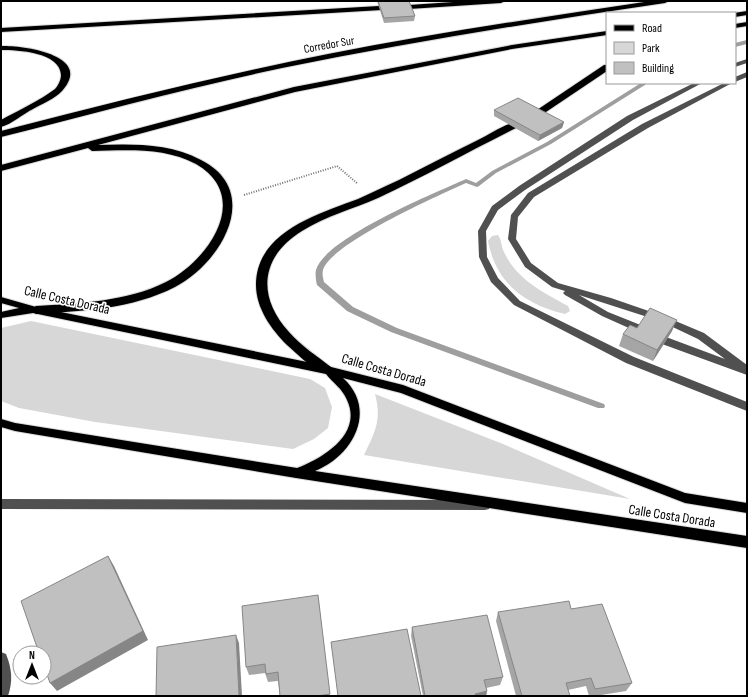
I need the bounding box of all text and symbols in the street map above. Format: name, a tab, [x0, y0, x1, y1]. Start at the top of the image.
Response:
legend	[606, 12, 736, 84]
text: Road	[642, 21, 662, 36]
street label: Corredor Sur	[303, 33, 356, 57]
text: Park	[642, 41, 660, 56]
text: Building	[642, 61, 674, 76]
street label: Calle Costa Dorada	[22, 282, 112, 318]
street label: Calle Costa Dorada	[340, 350, 428, 390]
street label: Calle Costa Dorada	[627, 501, 717, 531]
north arrow	[12, 645, 52, 685]
text: N	[29, 649, 35, 662]

